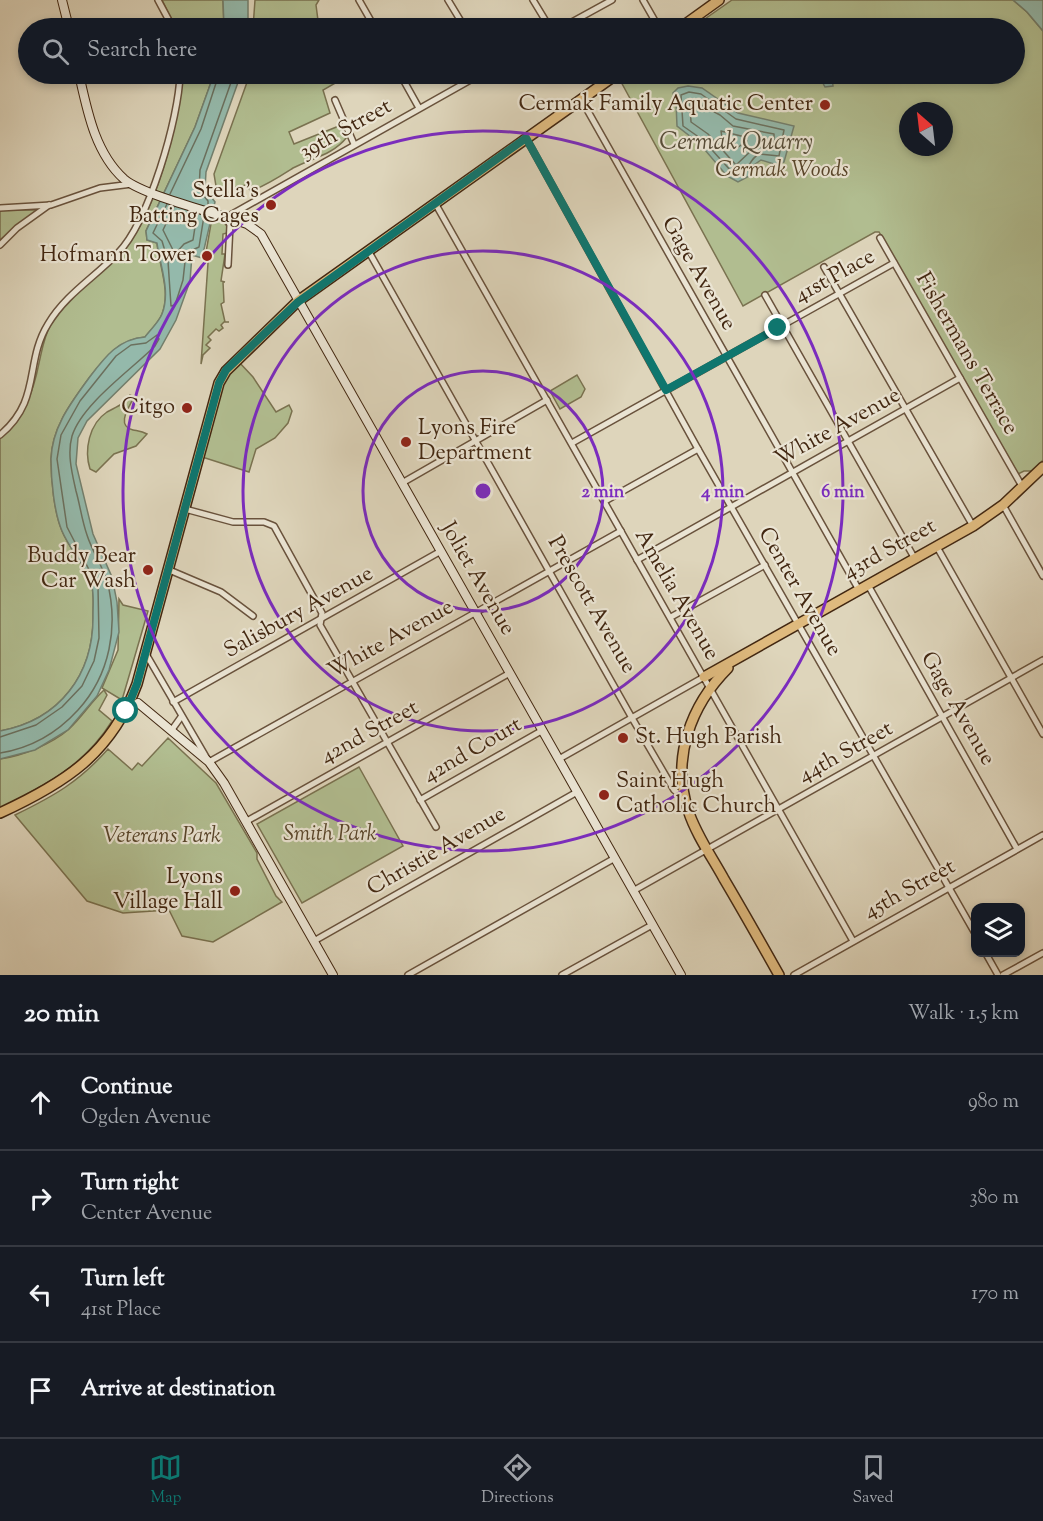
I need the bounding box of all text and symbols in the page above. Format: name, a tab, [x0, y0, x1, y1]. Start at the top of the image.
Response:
search box	[18, 18, 1025, 84]
icon: search	[39, 35, 72, 68]
text: Search here	[87, 35, 197, 67]
place label: Cermak Family Aquatic Center	[518, 89, 813, 121]
street label: 39th Street	[294, 91, 398, 169]
marker: Cermak Family Aquatic Center	[818, 98, 832, 112]
north arrow	[899, 102, 953, 156]
water label: Cermak Quarry	[659, 126, 813, 160]
park label: Cermak Woods	[715, 155, 849, 187]
place label: Stella's Batting Cages	[129, 176, 259, 233]
marker: Stella's Batting Cages	[264, 198, 278, 212]
street label: Gage Avenue	[652, 211, 744, 337]
place label: Hofmann Tower	[40, 240, 195, 272]
street label: 41st Place	[789, 242, 881, 312]
marker: Hofmann Tower	[200, 249, 214, 263]
street label: Fishermans Terrace	[906, 267, 1026, 441]
route end	[764, 314, 790, 340]
street label: White Avenue	[769, 380, 907, 476]
place label: Citgo	[121, 392, 175, 424]
marker: Citgo	[180, 401, 194, 415]
place label: Lyons Fire Department	[418, 413, 532, 470]
marker: Lyons Fire Department	[399, 435, 413, 449]
text: 2 min	[582, 480, 625, 506]
text: 4 min	[700, 480, 745, 506]
text: 6 min	[821, 480, 865, 506]
centre of rings	[473, 481, 493, 501]
street label: 43rd Street	[838, 511, 943, 589]
street label: Joliet Avenue	[431, 515, 522, 642]
street label: Center Avenue	[749, 521, 849, 663]
street label: Amelia Avenue	[625, 523, 727, 667]
street label: Prescott Avenue	[539, 530, 643, 680]
place label: Buddy Bear Car Wash	[27, 541, 136, 598]
street label: Salisbury Avenue	[219, 559, 379, 667]
marker: Buddy Bear Car Wash	[141, 563, 155, 577]
street label: White Avenue	[322, 592, 460, 688]
street label: Gage Avenue	[911, 646, 1003, 772]
street label: 42nd Street	[315, 693, 425, 773]
route start	[112, 697, 138, 723]
street label: 42nd Court	[418, 710, 529, 792]
street label: 44th Street	[793, 714, 900, 792]
place label: St. Hugh Parish	[635, 722, 782, 754]
marker: St. Hugh Parish	[616, 731, 630, 745]
place label: Saint Hugh Catholic Church	[616, 766, 777, 823]
marker: Saint Hugh Catholic Church	[597, 788, 611, 802]
street label: Christie Avenue	[362, 799, 512, 905]
park label: Smith Park	[283, 819, 377, 851]
park label: Veterans Park	[103, 821, 221, 853]
street label: 45th Street	[858, 851, 962, 928]
place label: Lyons Village Hall	[113, 862, 223, 919]
marker: Lyons Village Hall	[228, 884, 242, 898]
map controls	[971, 903, 1025, 957]
button: layers	[971, 903, 1025, 957]
text: 20 min	[24, 996, 100, 1033]
text: Walk · 1.5 km	[908, 1000, 1019, 1029]
text: Continue	[81, 1072, 172, 1104]
icon: ahead	[24, 1086, 57, 1119]
text: 980 m	[968, 1088, 1019, 1117]
text: Ogden Avenue	[81, 1104, 211, 1133]
text: Turn right	[81, 1168, 178, 1200]
icon: right	[24, 1182, 57, 1215]
text: 380 m	[970, 1184, 1019, 1213]
text: Center Avenue	[81, 1200, 212, 1229]
text: Turn left	[81, 1264, 164, 1296]
icon: left	[24, 1278, 57, 1311]
text: 170 m	[971, 1280, 1019, 1309]
text: 41st Place	[81, 1296, 161, 1325]
icon: arrive	[24, 1374, 57, 1407]
text: Arrive at destination	[81, 1374, 276, 1406]
tab: Map	[149, 1451, 182, 1510]
tab: Directions	[481, 1451, 554, 1510]
tab: Saved	[852, 1451, 894, 1510]

